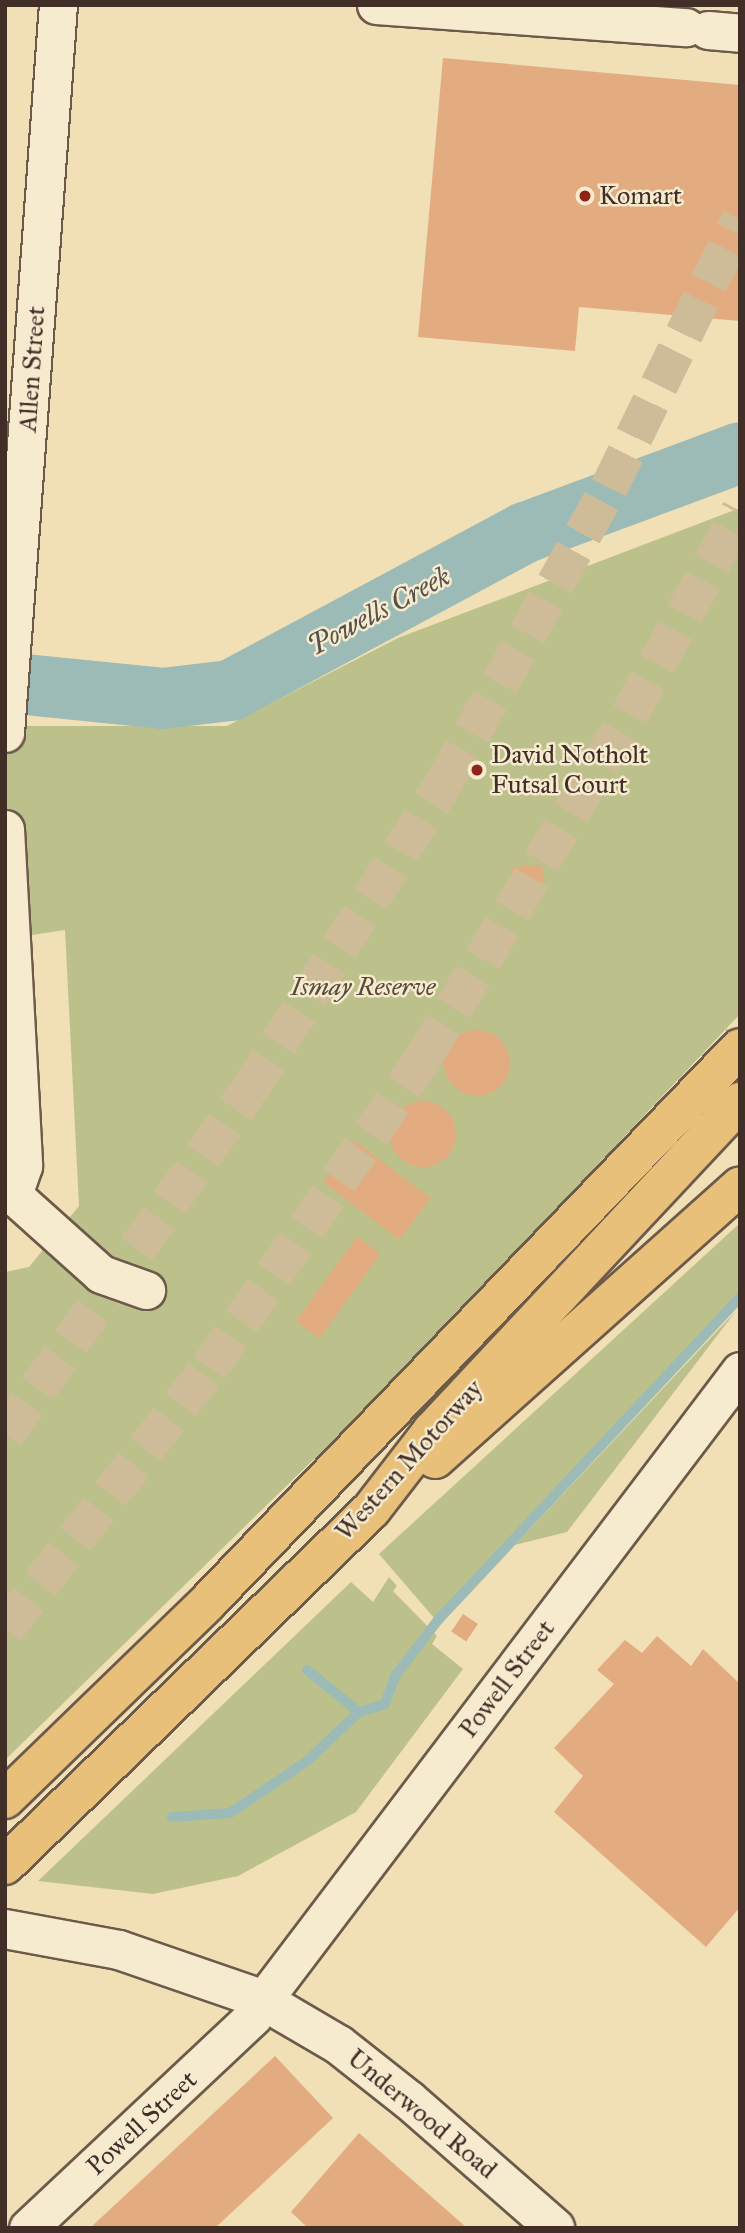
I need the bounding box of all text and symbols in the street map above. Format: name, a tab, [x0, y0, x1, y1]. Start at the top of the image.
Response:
place label: Komart	[599, 180, 682, 212]
marker: Komart	[577, 188, 593, 204]
street label: Allen Street	[12, 305, 52, 433]
water label: Powells Creek	[302, 559, 456, 663]
place label: David Notholt Futsal Court	[491, 739, 648, 800]
marker: David Notholt Futsal Court	[469, 762, 485, 778]
park label: Ismay Reserve	[291, 971, 435, 1003]
street label: Western Motorway	[329, 1373, 489, 1547]
street label: Powell Street	[453, 1614, 561, 1744]
street label: Underwood Road	[341, 2042, 503, 2186]
street label: Powell Street	[80, 2064, 204, 2182]

